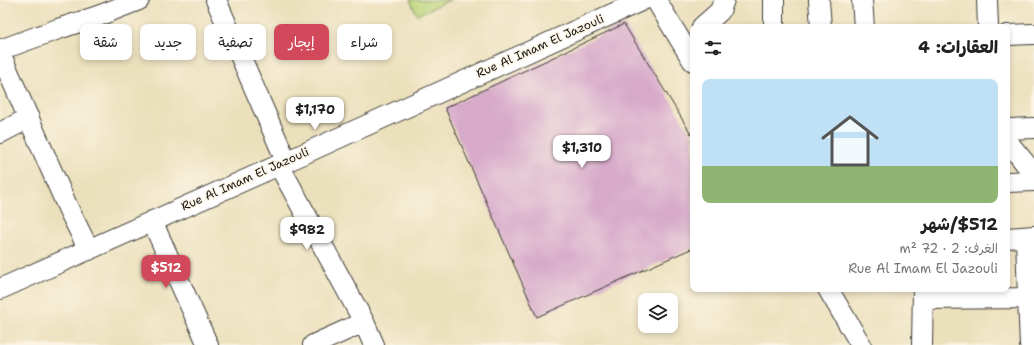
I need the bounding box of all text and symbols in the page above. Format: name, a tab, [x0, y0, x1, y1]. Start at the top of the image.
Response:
street label: Rue Al Imam El Jazouli	[474, 11, 606, 81]
chip: شقة	[80, 24, 132, 60]
chip: جديد	[140, 24, 196, 60]
chip: تصفية	[204, 24, 266, 60]
chip: إيجار	[274, 24, 329, 60]
chip: شراء	[337, 24, 392, 60]
text: العقارات: 4	[918, 36, 998, 58]
icon: filters	[702, 37, 724, 59]
pin: $1,170	[282, 97, 348, 131]
text: $1,170	[295, 101, 335, 118]
icon: home	[814, 105, 886, 177]
pin: $1,310	[549, 135, 615, 169]
text: $1,310	[562, 139, 602, 156]
street label: Rue Al Imam El Jazouli	[179, 144, 311, 214]
text: $512/شهر	[922, 213, 998, 235]
pin: $982	[283, 217, 331, 251]
text: $982	[289, 221, 325, 238]
text: الغرف: 2 · 72 m²	[900, 240, 998, 257]
pin: $512	[142, 255, 190, 289]
text: $512	[150, 259, 182, 276]
text: Rue Al Imam El Jazouli	[848, 260, 998, 277]
map controls	[638, 293, 678, 333]
button: layers	[638, 293, 678, 333]

